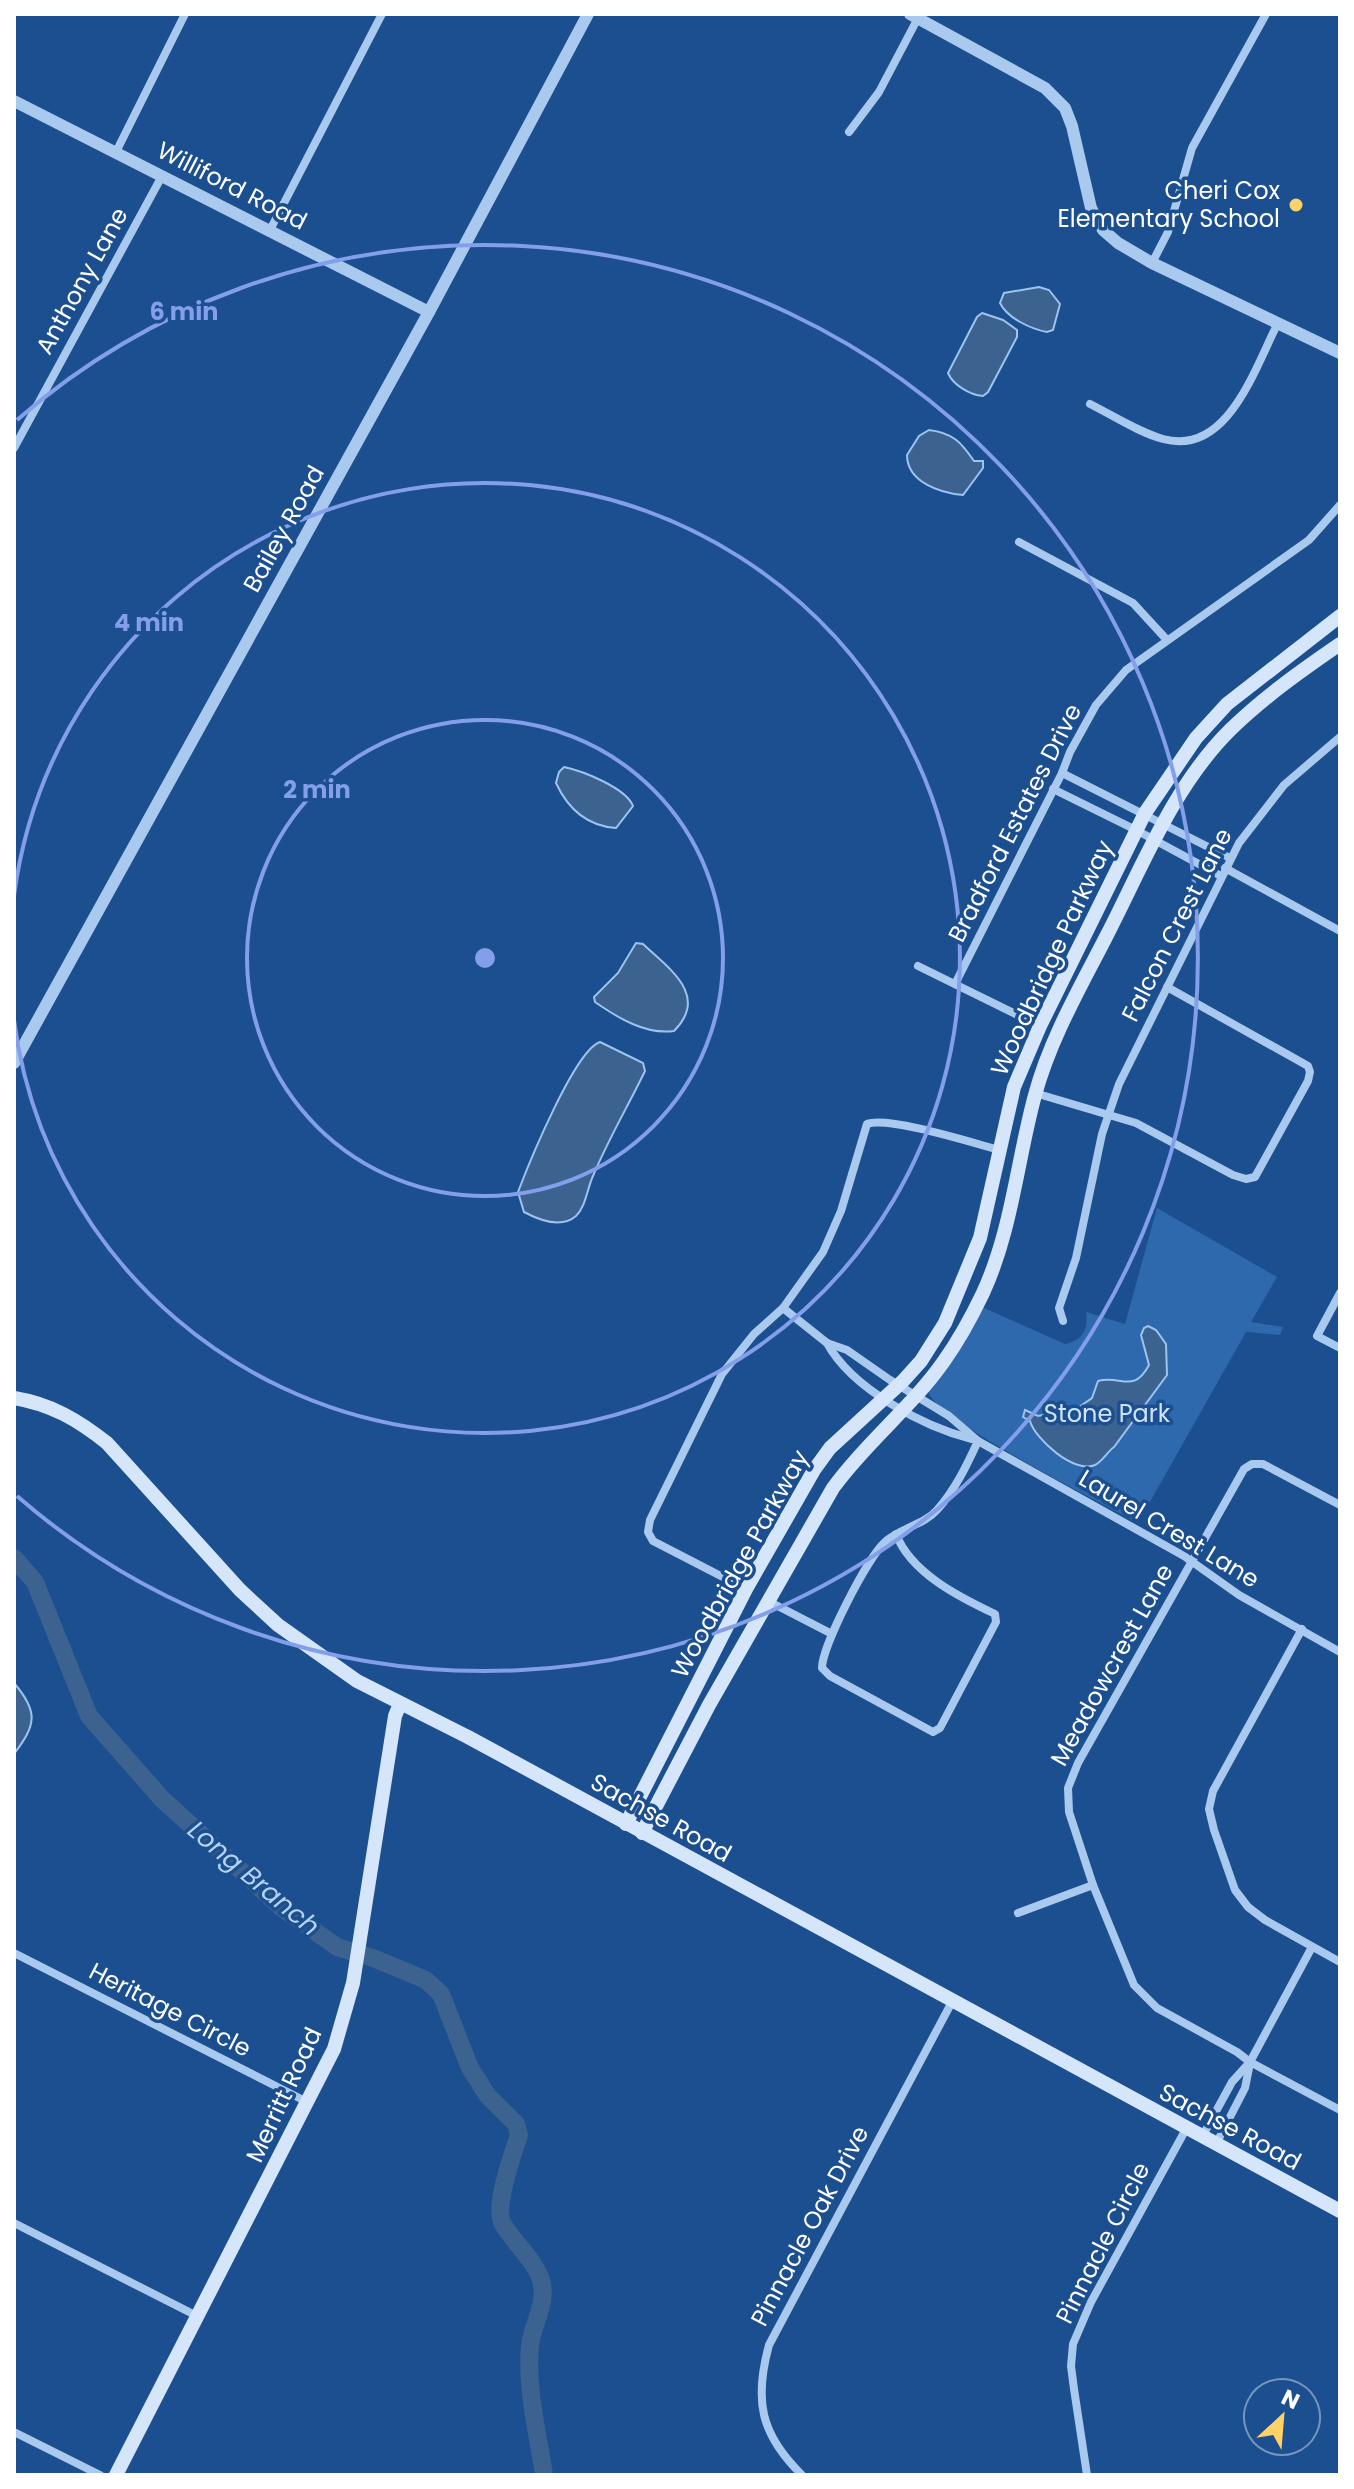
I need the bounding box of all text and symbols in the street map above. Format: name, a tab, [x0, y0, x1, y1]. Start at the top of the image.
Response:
street label: Williford Road	[152, 134, 313, 238]
place label: Cheri Cox Elementary School	[1057, 174, 1280, 235]
marker: Cheri Cox Elementary School	[1287, 196, 1305, 214]
street label: Anthony Lane	[28, 201, 136, 360]
text: 6 min	[149, 295, 219, 328]
street label: Bailey Road	[235, 460, 332, 598]
text: 4 min	[114, 606, 184, 639]
street label: Bradford Estates Drive	[940, 698, 1089, 948]
text: 2 min	[283, 773, 351, 806]
street label: Falcon Crest Lane	[1114, 822, 1240, 1027]
street label: Woodbridge Parkway	[982, 834, 1121, 1081]
centre of rings	[471, 944, 499, 972]
park label: Stone Park	[1044, 1397, 1171, 1430]
street label: Woodbridge Parkway	[663, 1443, 816, 1684]
street label: Laurel Crest Lane	[1073, 1462, 1266, 1595]
street label: Meadowcrest Lane	[1042, 1558, 1181, 1772]
street label: Sachse Road	[585, 1765, 738, 1870]
water label: Long Branch	[180, 1812, 328, 1944]
street label: Heritage Circle	[84, 1955, 257, 2065]
street label: Merritt Road	[238, 2022, 329, 2168]
street label: Sachse Road	[1153, 2075, 1307, 2178]
street label: Pinnacle Oak Drive	[743, 2120, 876, 2332]
street label: Pinnacle Circle	[1048, 2156, 1157, 2329]
north arrow	[1242, 2377, 1322, 2457]
text: N	[1276, 2382, 1305, 2417]

